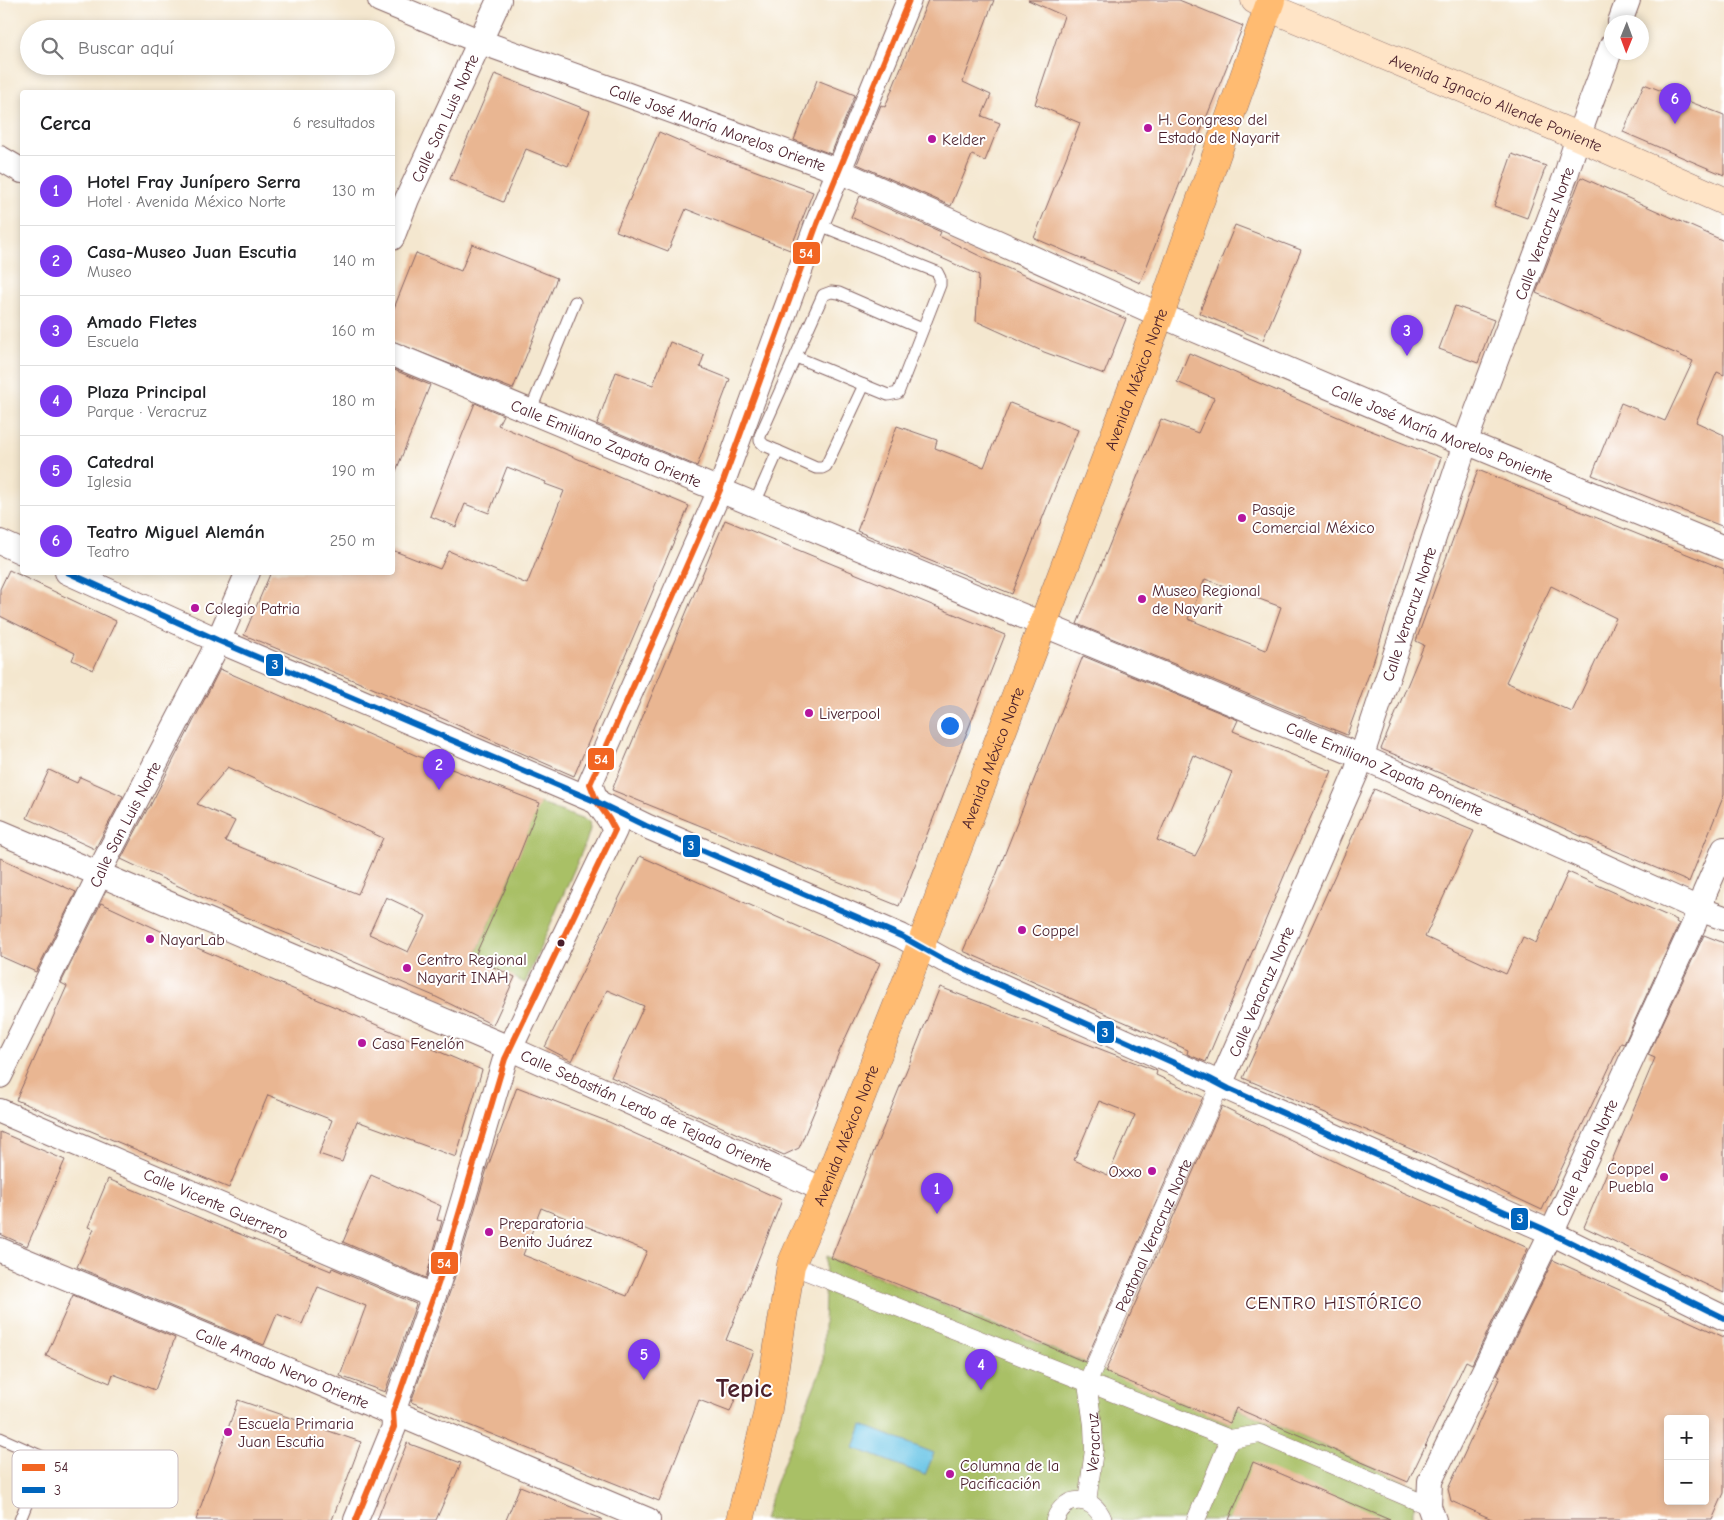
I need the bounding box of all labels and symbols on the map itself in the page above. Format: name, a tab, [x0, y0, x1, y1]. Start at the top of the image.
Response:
north arrow	[1604, 15, 1649, 60]
street label: Avenida Ignacio Allende Poniente	[1387, 51, 1605, 156]
street label: Calle San Luis Norte	[408, 52, 483, 185]
street label: Calle José María Morelos Oriente	[607, 81, 828, 175]
pin: 6	[1659, 83, 1691, 124]
place label: H. Congreso del Estado de Nayarit	[1158, 111, 1280, 147]
marker: H. Congreso del Estado de Nayarit	[1142, 122, 1154, 134]
place label: Kelder	[942, 131, 986, 149]
marker: Kelder	[926, 133, 938, 145]
street label: Calle Veracruz Norte	[1512, 165, 1578, 303]
line badge: 54	[792, 241, 821, 265]
text: 54	[799, 245, 813, 262]
street label: Avenida México Norte	[1102, 306, 1172, 453]
pin: 3	[1391, 315, 1423, 356]
street label: Calle José María Morelos Poniente	[1329, 381, 1556, 487]
street label: Calle Emiliano Zapata Oriente	[508, 396, 704, 491]
place label: Pasaje Comercial México	[1252, 501, 1375, 537]
marker: Pasaje Comercial México	[1236, 512, 1248, 524]
street label: Calle Veracruz Norte	[1379, 545, 1440, 684]
place label: Museo Regional de Nayarit	[1152, 582, 1261, 618]
marker: Museo Regional de Nayarit	[1136, 593, 1148, 605]
place label: Colegio Patria	[205, 600, 300, 618]
marker: Colegio Patria	[189, 602, 201, 614]
line badge: 3	[265, 653, 284, 677]
text: 3	[272, 656, 279, 673]
street label: Avenida México Norte	[958, 685, 1028, 831]
place label: Liverpool	[819, 705, 880, 723]
marker: Liverpool	[803, 707, 815, 719]
your location	[937, 713, 963, 739]
street label: Calle Emiliano Zapata Poniente	[1283, 718, 1486, 821]
line badge: 54	[587, 747, 615, 771]
pin: 2	[423, 749, 455, 790]
text: 54	[594, 751, 608, 768]
street label: Calle San Luis Norte	[86, 759, 165, 890]
line badge: 3	[682, 834, 701, 858]
text: 3	[688, 837, 695, 854]
place label: Coppel	[1032, 922, 1079, 940]
marker: Coppel	[1016, 924, 1028, 936]
street label: Calle Veracruz Norte	[1225, 924, 1298, 1060]
place label: NayarLab	[160, 931, 225, 949]
marker: NayarLab	[144, 933, 156, 945]
unlabelled marker	[556, 938, 566, 948]
place label: Centro Regional Nayarit INAH	[417, 951, 527, 987]
marker: Centro Regional Nayarit INAH	[401, 962, 413, 974]
line badge: 3	[1096, 1020, 1115, 1044]
text: 3	[1102, 1024, 1109, 1041]
place label: Casa Fenelón	[372, 1035, 464, 1053]
marker: Casa Fenelón	[356, 1037, 368, 1049]
street label: Calle Sebastián Lerdo de Tejada Oriente	[518, 1046, 775, 1176]
street label: Avenida México Norte	[810, 1063, 883, 1209]
street label: Calle Puebla Norte	[1552, 1097, 1622, 1219]
street label: Peatonal Veracruz Norte	[1112, 1156, 1196, 1315]
place label: Coppel Puebla	[1607, 1160, 1654, 1196]
place label: Oxxo	[1108, 1163, 1142, 1181]
street label: Calle Vicente Guerrero	[141, 1165, 291, 1243]
marker: Oxxo	[1146, 1165, 1158, 1177]
marker: Coppel Puebla	[1658, 1171, 1670, 1183]
pin: 1	[921, 1173, 953, 1214]
line badge: 3	[1510, 1207, 1529, 1231]
text: 3	[1517, 1210, 1524, 1227]
place label: Preparatoria Benito Juárez	[499, 1215, 592, 1251]
marker: Preparatoria Benito Juárez	[483, 1226, 495, 1238]
line badge: 54	[430, 1251, 459, 1275]
text: 54	[437, 1255, 451, 1272]
district label: CENTRO HISTÓRICO	[1245, 1292, 1423, 1314]
street label: Calle Amado Nervo Oriente	[193, 1325, 371, 1413]
pin: 5	[628, 1339, 660, 1380]
pin: 4	[965, 1349, 997, 1390]
district label: Tepic	[716, 1374, 772, 1404]
street label: Veracruz	[1083, 1412, 1104, 1473]
place label: Escuela Primaria Juan Escutia	[238, 1415, 354, 1451]
marker: Escuela Primaria Juan Escutia	[222, 1426, 234, 1438]
legend	[12, 1450, 178, 1508]
place label: Columna de la Pacificación	[960, 1457, 1059, 1493]
text: 54	[54, 1459, 69, 1476]
marker: Columna de la Pacificación	[944, 1468, 956, 1480]
text: 3	[54, 1482, 61, 1499]

